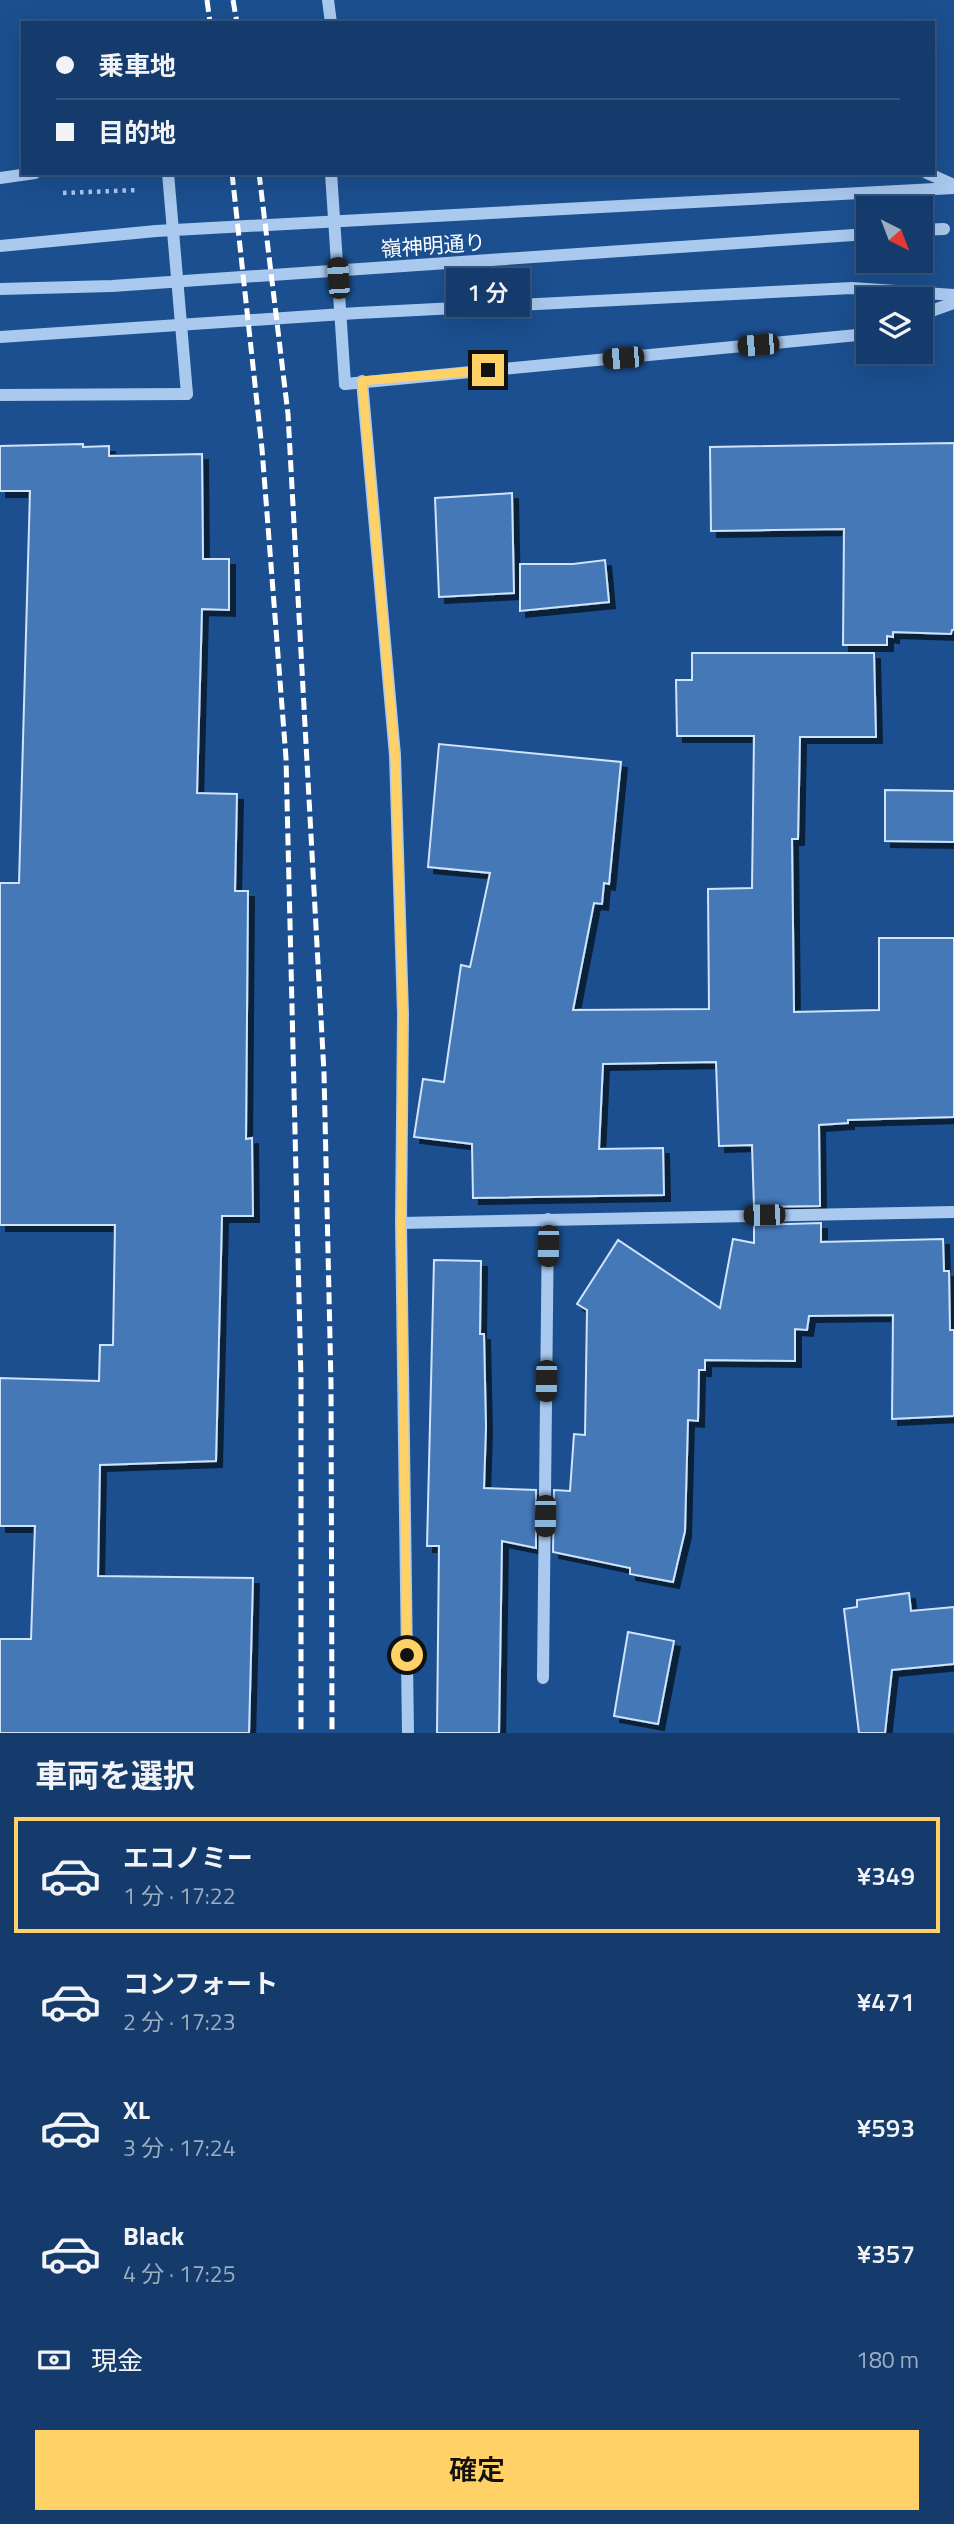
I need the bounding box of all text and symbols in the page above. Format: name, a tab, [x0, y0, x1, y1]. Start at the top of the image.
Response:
text: 乗車地	[98, 46, 176, 85]
text: 目的地	[98, 113, 176, 152]
north arrow	[856, 196, 933, 273]
map controls	[856, 196, 933, 364]
street label: 嶺神明通り	[380, 225, 486, 265]
car	[327, 256, 350, 300]
callout: 1 分	[446, 268, 530, 318]
text: 1 分	[468, 275, 508, 310]
button: layers	[856, 287, 933, 364]
car	[737, 333, 780, 357]
car	[602, 346, 645, 370]
route end	[472, 354, 504, 386]
car	[743, 1204, 786, 1226]
car	[538, 1225, 559, 1267]
car	[536, 1360, 557, 1402]
car	[535, 1495, 556, 1537]
route start	[391, 1639, 423, 1671]
text: 車両を選択	[35, 1751, 195, 1799]
text: エコノミー	[123, 1838, 253, 1877]
icon: car	[39, 1844, 102, 1907]
text: ¥349	[857, 1856, 915, 1895]
text: 1 分 · 17:22	[123, 1878, 236, 1913]
text: コンフォート	[123, 1964, 278, 2003]
icon: car	[39, 1970, 102, 2033]
text: ¥471	[857, 1982, 915, 2021]
text: 2 分 · 17:23	[123, 2004, 236, 2039]
text: XL	[123, 2090, 150, 2129]
icon: car	[39, 2096, 102, 2159]
text: ¥593	[857, 2108, 915, 2147]
text: 3 分 · 17:24	[123, 2130, 236, 2165]
text: Black	[123, 2216, 184, 2255]
icon: car	[39, 2222, 102, 2285]
text: ¥357	[857, 2234, 915, 2273]
text: 4 分 · 17:25	[123, 2256, 236, 2291]
icon: cash	[35, 2341, 73, 2379]
text: 現金	[91, 2341, 143, 2380]
text: 180 m	[856, 2342, 919, 2377]
button: 確定	[35, 2430, 919, 2510]

